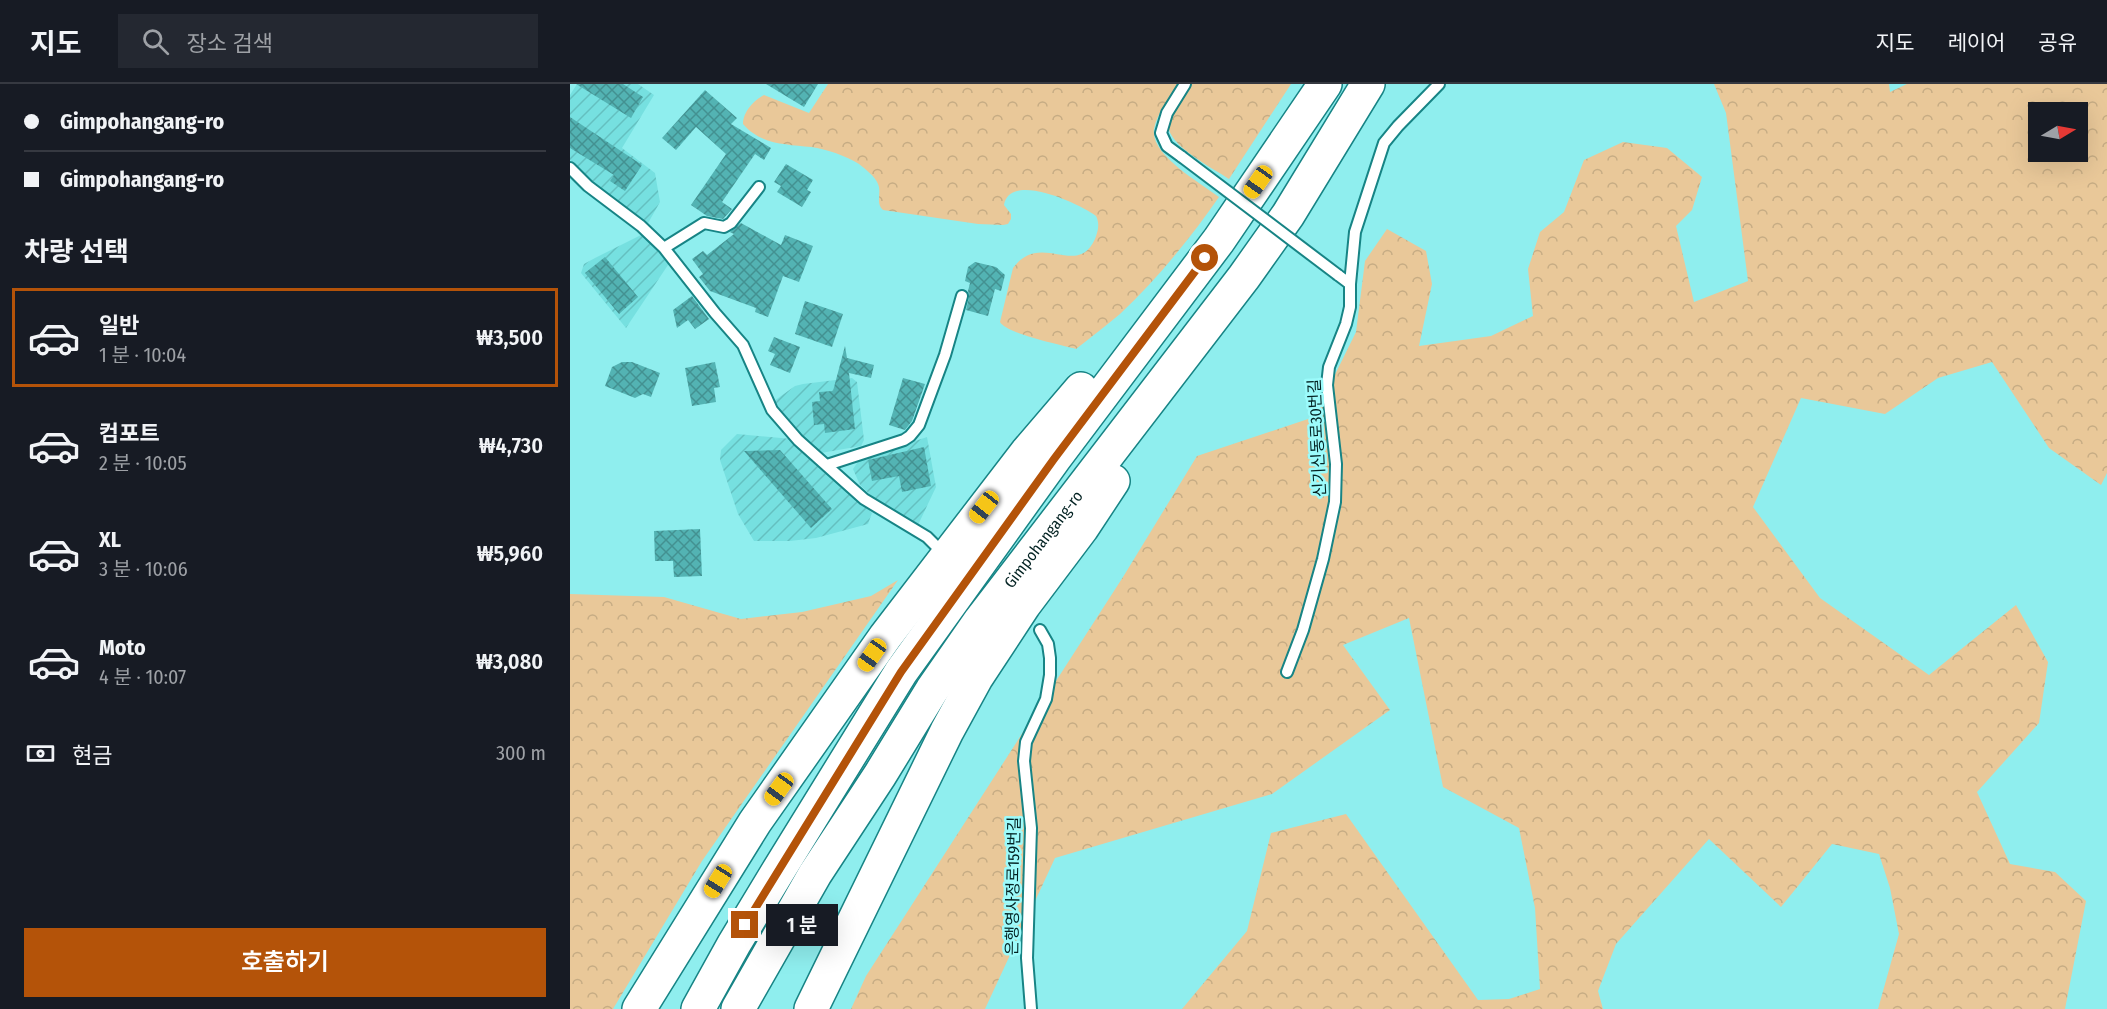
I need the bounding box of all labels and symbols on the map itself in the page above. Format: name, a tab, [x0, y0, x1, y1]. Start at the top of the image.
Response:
north arrow	[2028, 102, 2088, 162]
car	[1240, 162, 1276, 202]
route start	[1191, 244, 1218, 271]
street label: 신기신동로30번길	[1304, 378, 1330, 498]
car	[966, 487, 1002, 527]
street label: Gimpohangang-ro	[1000, 487, 1086, 591]
car	[854, 635, 890, 675]
car	[761, 769, 797, 809]
street label: 은행영사정로159번길	[1002, 816, 1024, 956]
car	[701, 861, 735, 901]
callout: 1 분	[766, 904, 838, 946]
route end	[731, 911, 758, 938]

